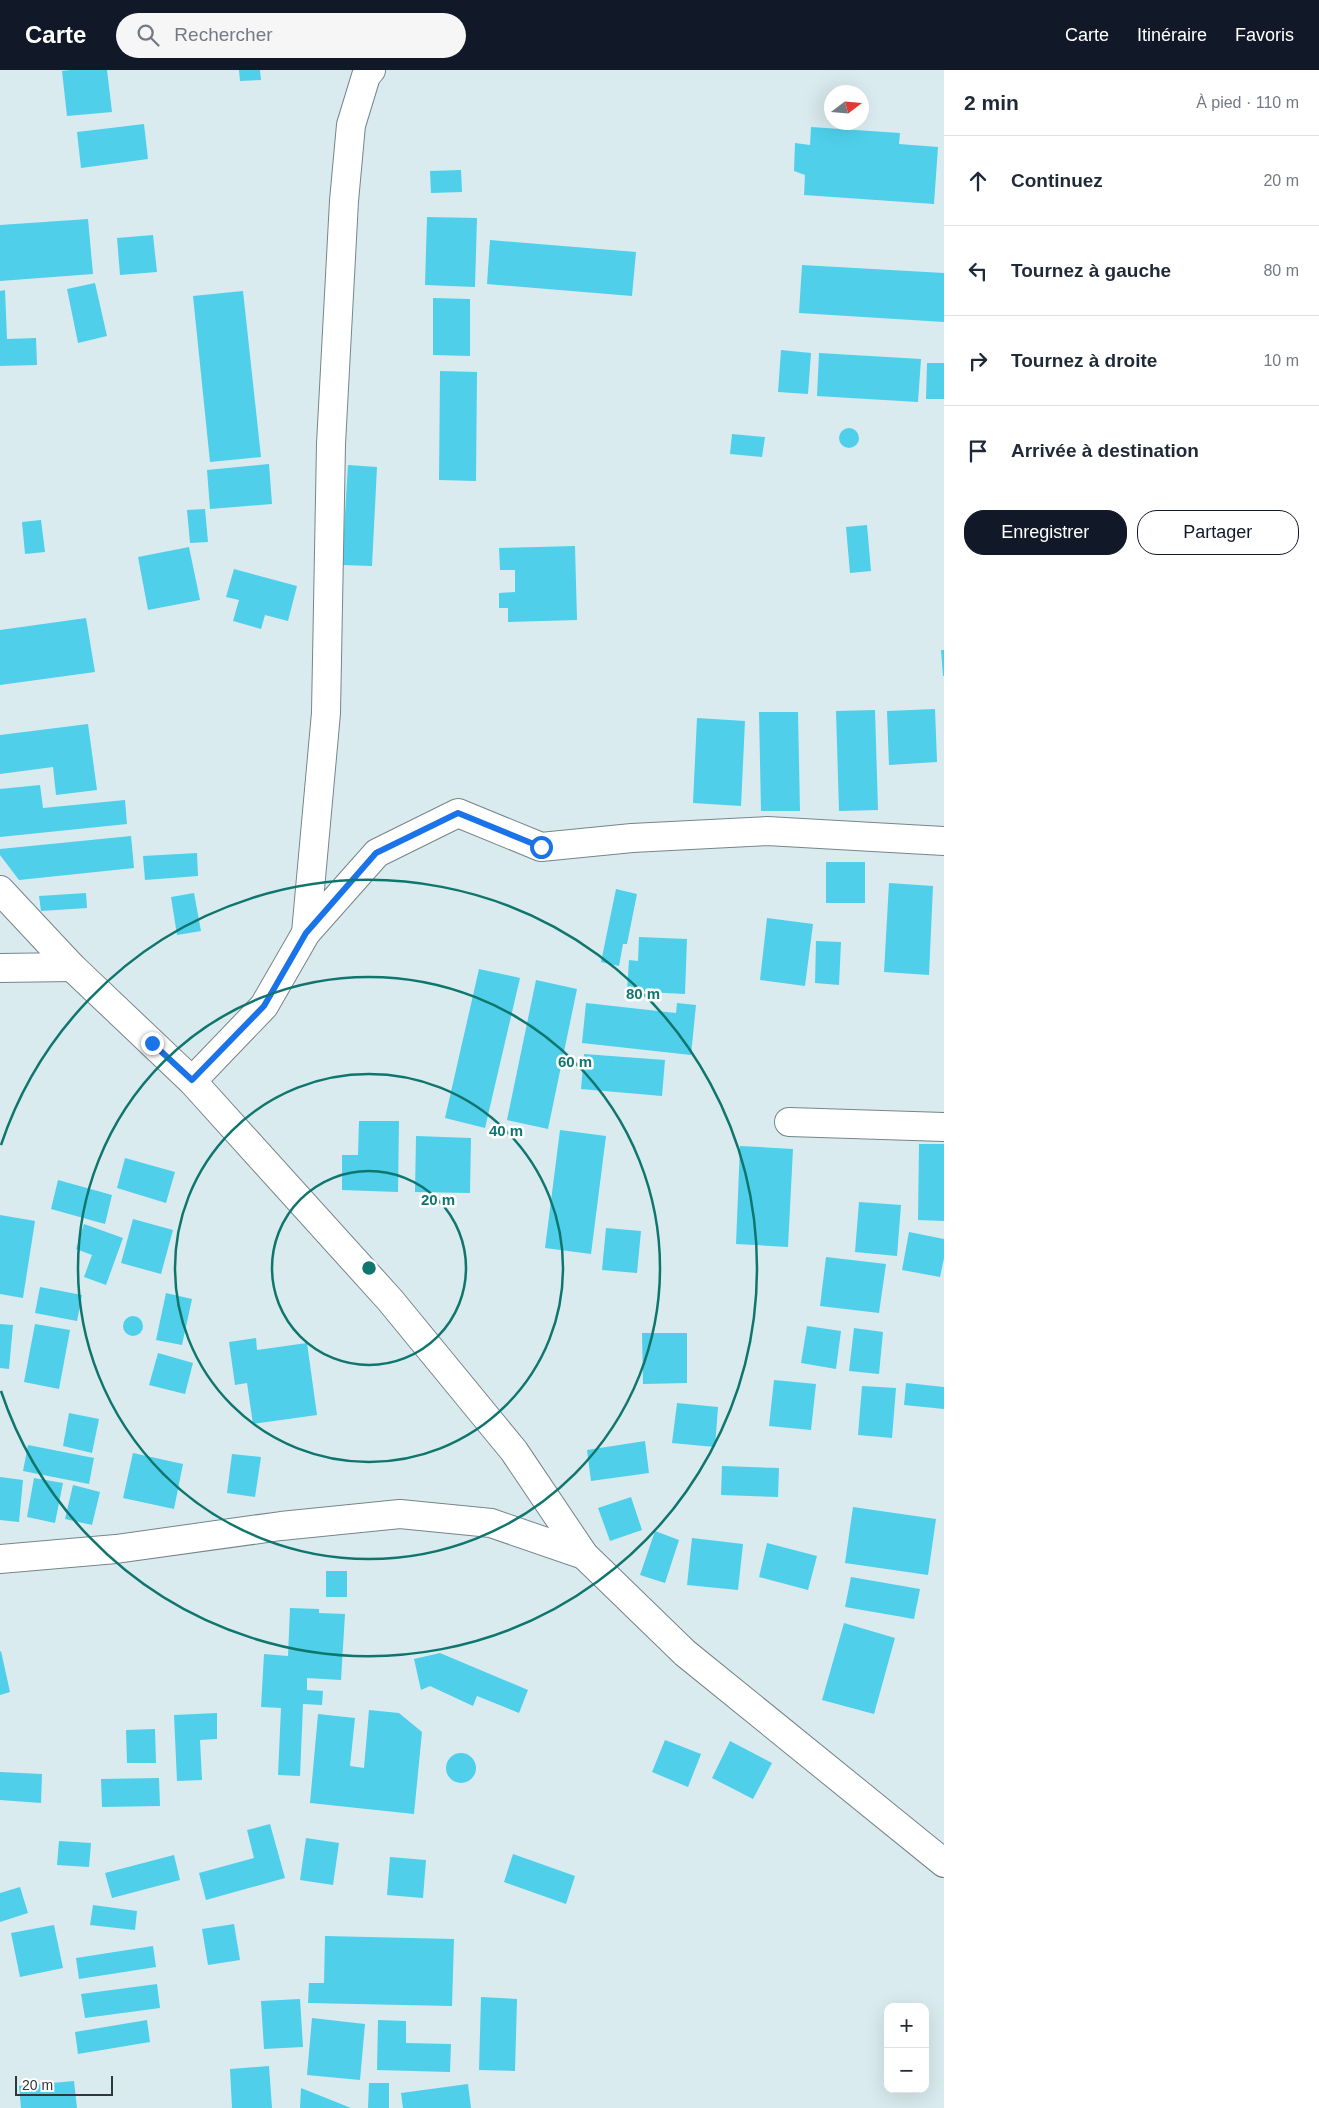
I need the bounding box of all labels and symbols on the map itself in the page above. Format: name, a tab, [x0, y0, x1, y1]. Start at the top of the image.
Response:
north arrow	[824, 85, 869, 130]
route start	[530, 836, 553, 859]
text: 80 m	[626, 985, 660, 1002]
route end	[141, 1032, 164, 1055]
text: 60 m	[558, 1053, 592, 1070]
text: 40 m	[489, 1122, 523, 1139]
text: 20 m	[421, 1191, 455, 1208]
centre of rings	[360, 1259, 378, 1277]
scale bar	[15, 2073, 112, 2096]

